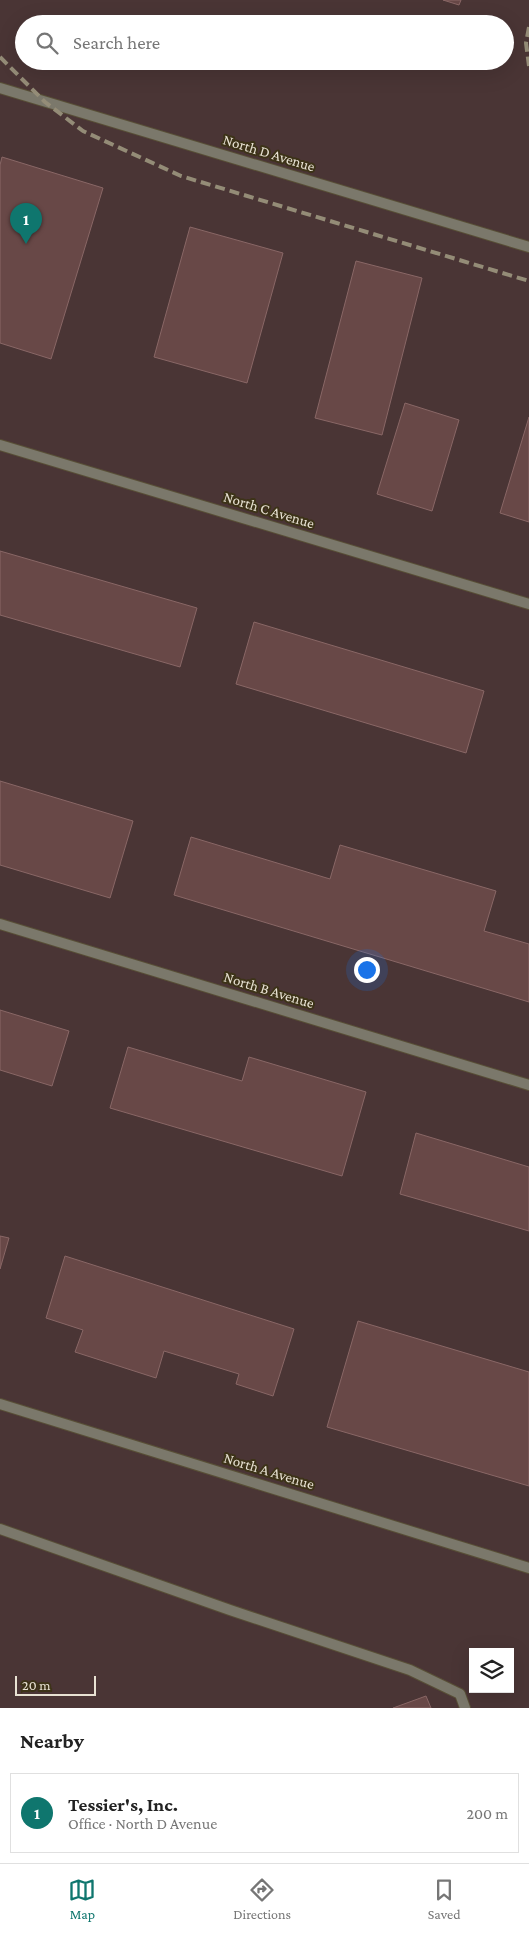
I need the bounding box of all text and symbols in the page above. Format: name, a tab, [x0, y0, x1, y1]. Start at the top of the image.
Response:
search box	[15, 15, 514, 70]
icon: search	[33, 29, 61, 57]
text: Search here	[73, 32, 160, 53]
street label: North D Avenue	[221, 131, 317, 175]
pin: 1	[10, 203, 42, 244]
street label: North C Avenue	[222, 489, 317, 532]
your location	[354, 957, 380, 983]
street label: North B Avenue	[222, 969, 316, 1011]
street label: North A Avenue	[222, 1450, 317, 1492]
map controls	[469, 1648, 514, 1693]
button: layers	[469, 1648, 514, 1693]
scale bar	[15, 1673, 96, 1696]
text: 20 m	[22, 1677, 50, 1693]
text: Nearby	[20, 1729, 84, 1753]
text: Tessier's, Inc.	[68, 1794, 178, 1815]
text: 1	[34, 1805, 40, 1822]
text: 200 m	[466, 1805, 508, 1822]
text: Office · North D Avenue	[68, 1815, 217, 1832]
tab: Map	[68, 1876, 96, 1922]
tab: Directions	[233, 1876, 291, 1922]
tab: Saved	[428, 1876, 461, 1922]

